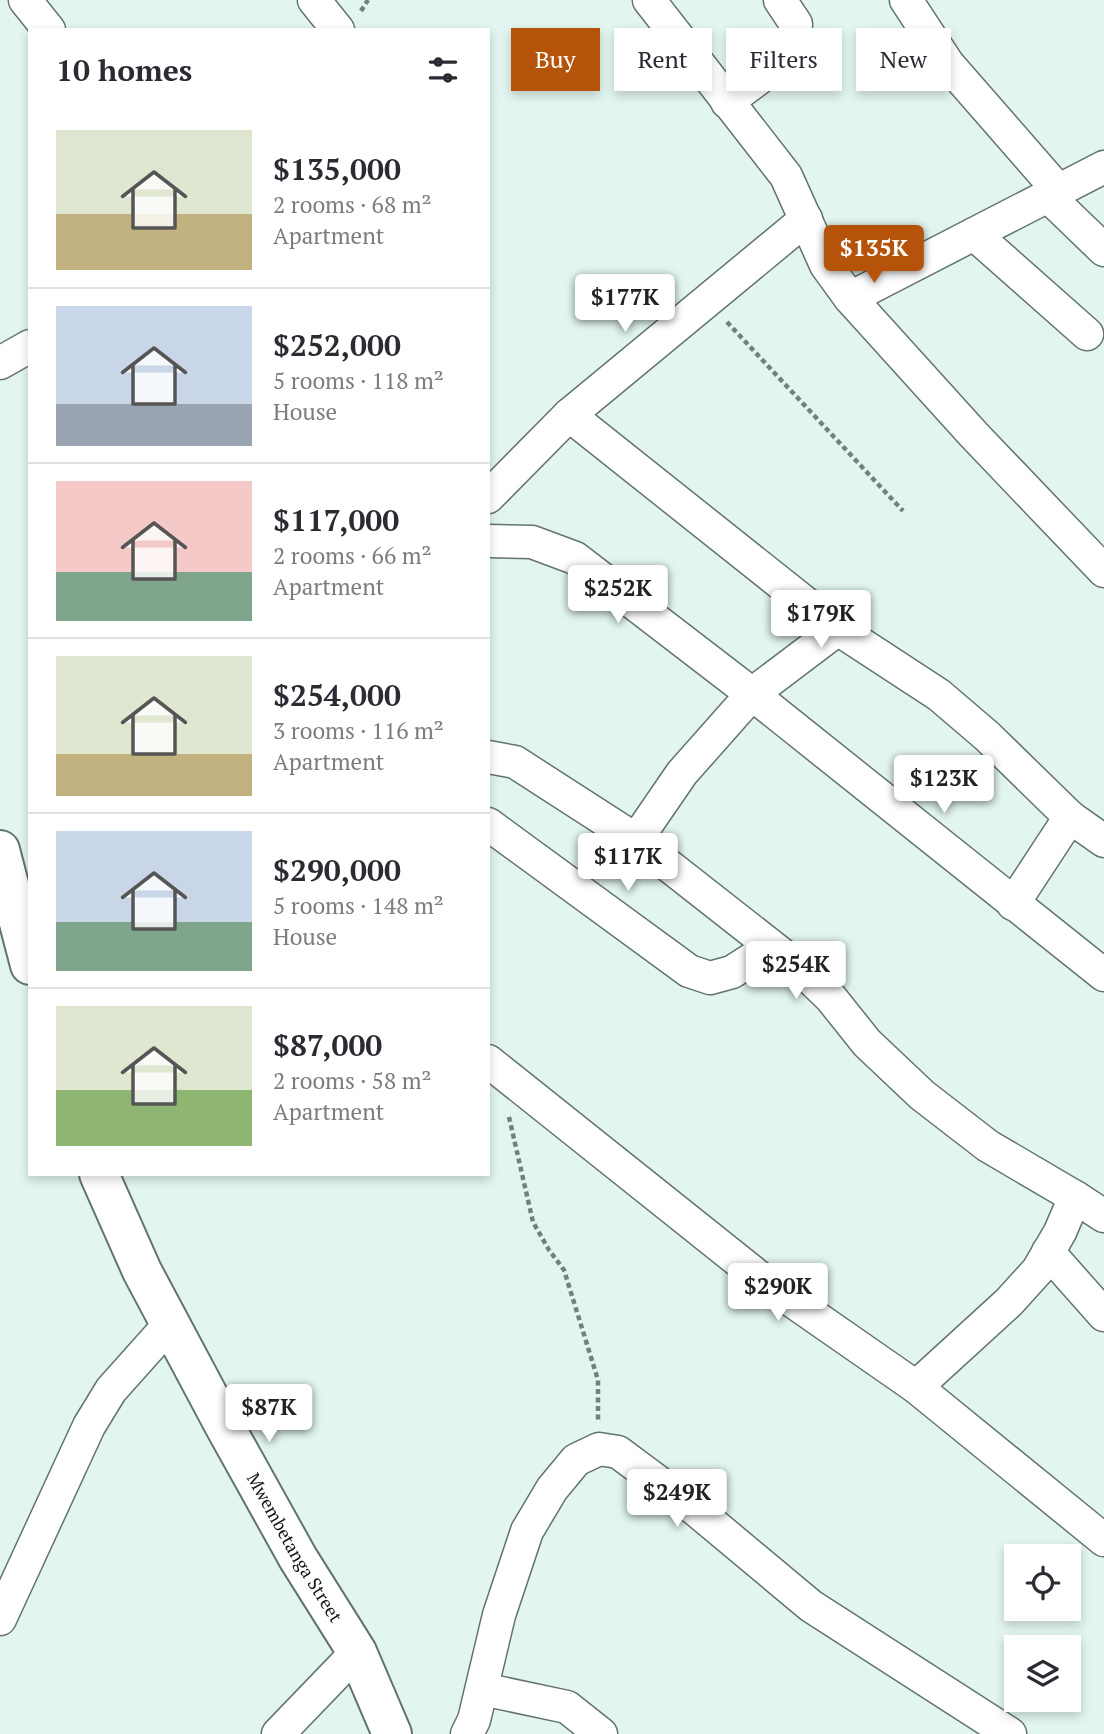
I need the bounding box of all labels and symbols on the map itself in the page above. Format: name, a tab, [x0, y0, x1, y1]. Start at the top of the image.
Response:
pin: $135K	[825, 226, 923, 285]
pin: $177K	[576, 274, 674, 334]
pin: $252K	[569, 566, 667, 625]
pin: $179K	[772, 590, 870, 650]
pin: $123K	[895, 756, 993, 815]
pin: $117K	[579, 834, 677, 893]
pin: $254K	[747, 942, 845, 1001]
pin: $290K	[729, 1264, 827, 1323]
pin: $87K	[228, 1384, 310, 1444]
street label: Mwembetanga Street	[242, 1468, 348, 1627]
pin: $249K	[628, 1470, 726, 1529]

